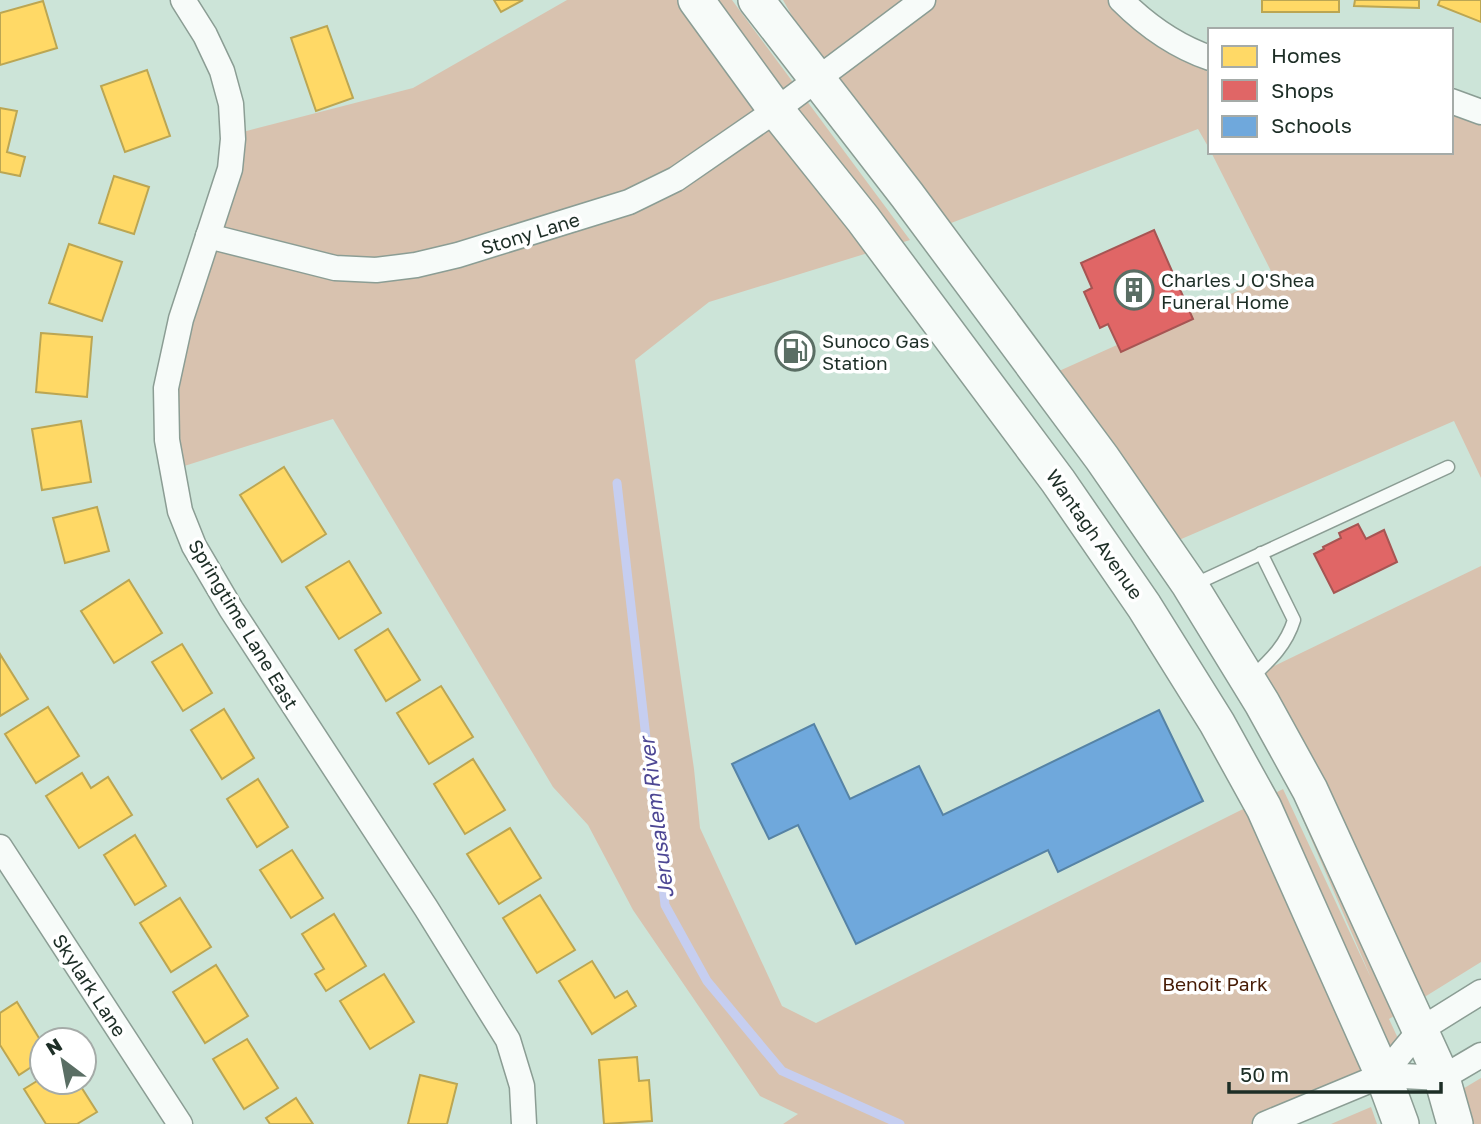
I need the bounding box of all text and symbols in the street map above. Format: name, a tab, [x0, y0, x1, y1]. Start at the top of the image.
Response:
legend	[1208, 28, 1453, 154]
text: Homes	[1271, 42, 1341, 68]
text: Shops	[1271, 77, 1334, 103]
text: Schools	[1271, 112, 1352, 138]
street label: Stony Lane	[478, 207, 582, 259]
place label: Charles J O'Shea Funeral Home	[1161, 268, 1315, 313]
building icon: Charles J O'Shea Funeral Home	[1113, 269, 1155, 311]
place label: Sunoco Gas Station	[822, 329, 929, 374]
fuel station icon: Sunoco Gas Station	[774, 330, 816, 372]
street label: Wantagh Avenue	[1042, 465, 1148, 603]
street label: Springtime Lane East	[184, 535, 304, 713]
water label: Jerusalem River	[633, 733, 679, 900]
street label: Skylark Lane	[48, 929, 132, 1041]
park label: Benoit Park	[1162, 972, 1268, 995]
north arrow	[28, 1026, 98, 1096]
text: N	[42, 1033, 66, 1060]
scale bar	[1229, 1050, 1441, 1094]
text: 50 m	[1240, 1061, 1289, 1087]

